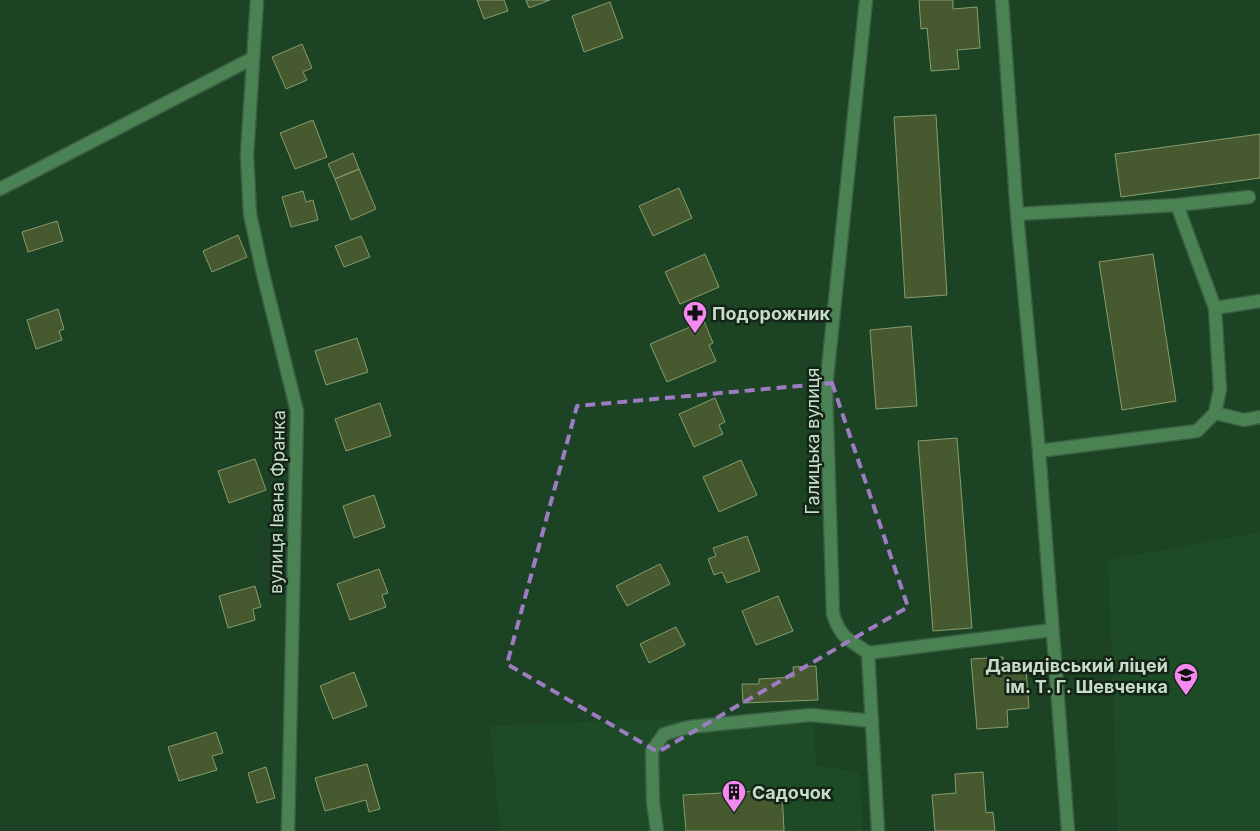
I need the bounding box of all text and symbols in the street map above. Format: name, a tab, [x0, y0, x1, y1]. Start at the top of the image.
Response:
pharmacy icon: Подорожник	[682, 300, 708, 334]
place label: Подорожник	[712, 303, 831, 324]
street label: Галицька вулиця	[802, 367, 823, 515]
street label: вулиця Івана Франка	[265, 410, 289, 594]
place label: Давидівський ліцей ім. Т. Г. Шевченка	[985, 655, 1168, 697]
school or university icon: Давидівський ліцей ім. Т. Г. Шевченка	[1173, 662, 1199, 696]
building icon: Садочок	[721, 779, 747, 813]
place label: Садочок	[752, 782, 832, 803]

